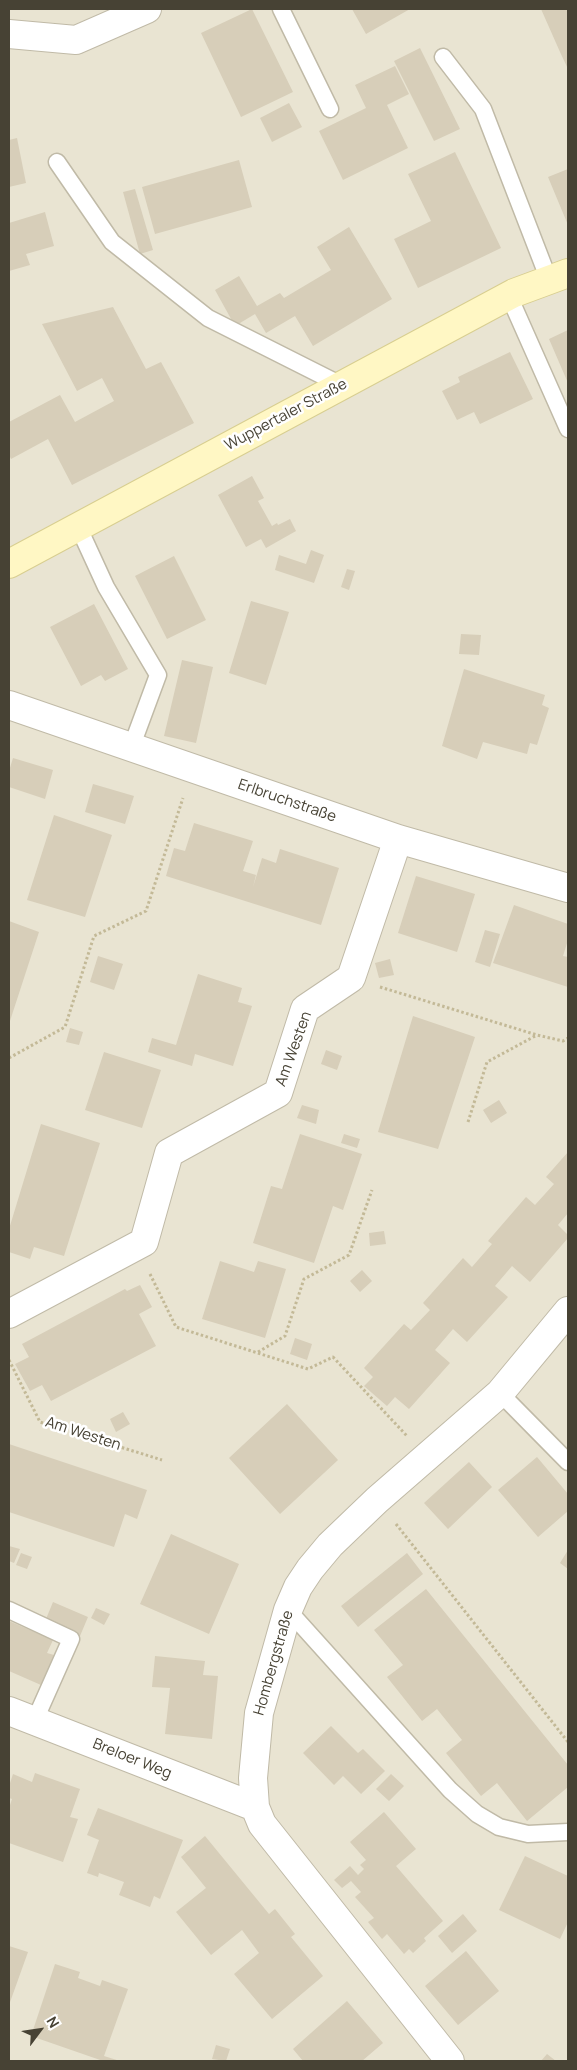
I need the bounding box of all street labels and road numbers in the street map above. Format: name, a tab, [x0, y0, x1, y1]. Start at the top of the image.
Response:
street label: Wuppertaler Straße	[222, 375, 350, 455]
street label: Erlbruchstraße	[235, 776, 339, 826]
street label: Am Westen	[272, 1009, 316, 1089]
street label: Am Westen	[43, 1413, 123, 1455]
street label: Hombergstraße	[250, 1608, 298, 1718]
street label: Breloer Weg	[90, 1735, 174, 1783]

